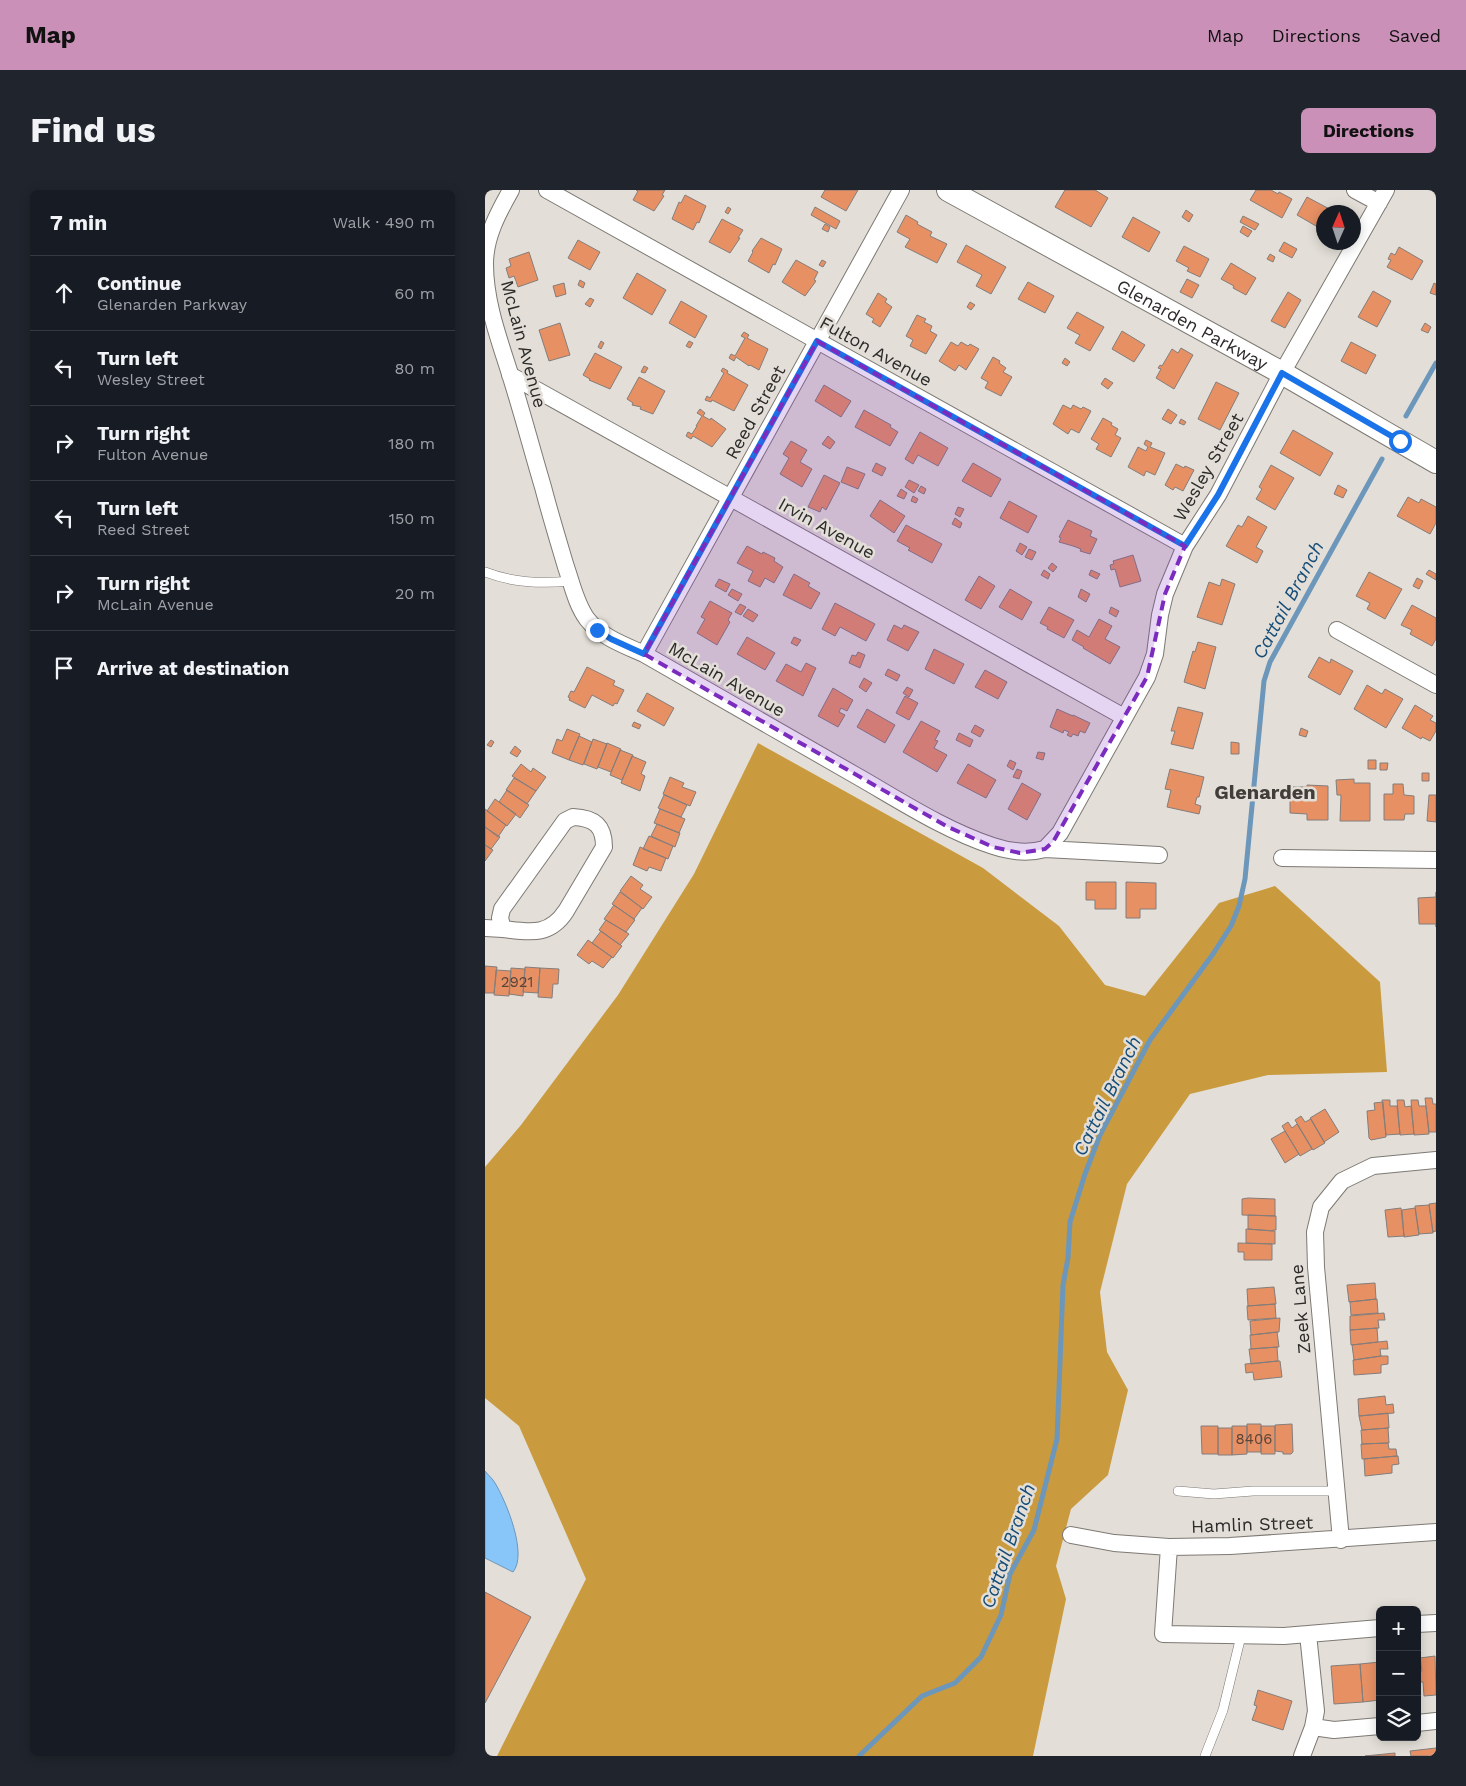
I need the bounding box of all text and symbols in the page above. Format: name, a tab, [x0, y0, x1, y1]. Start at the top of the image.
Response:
text: Map	[25, 21, 76, 49]
text: Map	[1207, 25, 1244, 46]
text: Directions	[1272, 25, 1361, 46]
text: Saved	[1389, 25, 1441, 46]
button: Directions	[1301, 108, 1436, 153]
text: Find us	[30, 109, 156, 151]
north arrow	[1316, 205, 1361, 250]
text: 7 min	[50, 210, 107, 235]
text: Walk · 490 m	[333, 213, 435, 232]
text: Continue	[97, 272, 181, 295]
street label: Glenarden Parkway	[1114, 274, 1272, 374]
street label: McLain Avenue	[497, 278, 551, 410]
icon: ahead	[50, 279, 78, 307]
text: 60 m	[395, 284, 435, 303]
text: Glenarden Parkway	[97, 295, 247, 314]
street label: Fulton Avenue	[816, 312, 936, 390]
text: Turn left	[97, 347, 178, 370]
icon: left	[50, 354, 78, 382]
text: 80 m	[394, 359, 435, 378]
street label: Reed Street	[721, 361, 790, 463]
text: Wesley Street	[97, 370, 205, 389]
street label: Wesley Street	[1169, 409, 1248, 525]
text: Turn right	[97, 422, 190, 445]
icon: right	[50, 429, 78, 457]
route start	[1389, 430, 1412, 453]
text: 180 m	[388, 434, 435, 453]
text: Fulton Avenue	[97, 445, 208, 464]
street label: Irvin Avenue	[775, 493, 879, 563]
text: Turn left	[97, 497, 178, 520]
icon: left	[50, 504, 78, 532]
text: 150 m	[389, 509, 435, 528]
text: Reed Street	[97, 520, 189, 539]
water label: Cattail Branch	[1247, 537, 1329, 663]
text: Turn right	[97, 572, 190, 595]
icon: right	[50, 579, 78, 607]
text: 20 m	[395, 584, 435, 603]
text: McLain Avenue	[97, 595, 214, 614]
route end	[586, 619, 609, 642]
street label: McLain Avenue	[665, 637, 789, 721]
icon: arrive	[50, 654, 78, 682]
text: Arrive at destination	[97, 657, 289, 680]
district label: Glenarden	[1214, 780, 1316, 804]
house number: 2921	[501, 973, 533, 991]
water label: Cattail Branch	[1068, 1032, 1146, 1160]
street label: Zeek Lane	[1286, 1263, 1314, 1355]
house number: 8406	[1236, 1430, 1272, 1448]
water label: Cattail Branch	[976, 1481, 1040, 1611]
street label: Hamlin Street	[1191, 1511, 1314, 1537]
map controls	[1376, 1606, 1421, 1741]
button: +	[1376, 1606, 1421, 1651]
button: −	[1376, 1651, 1421, 1696]
button: layers	[1376, 1696, 1421, 1741]

